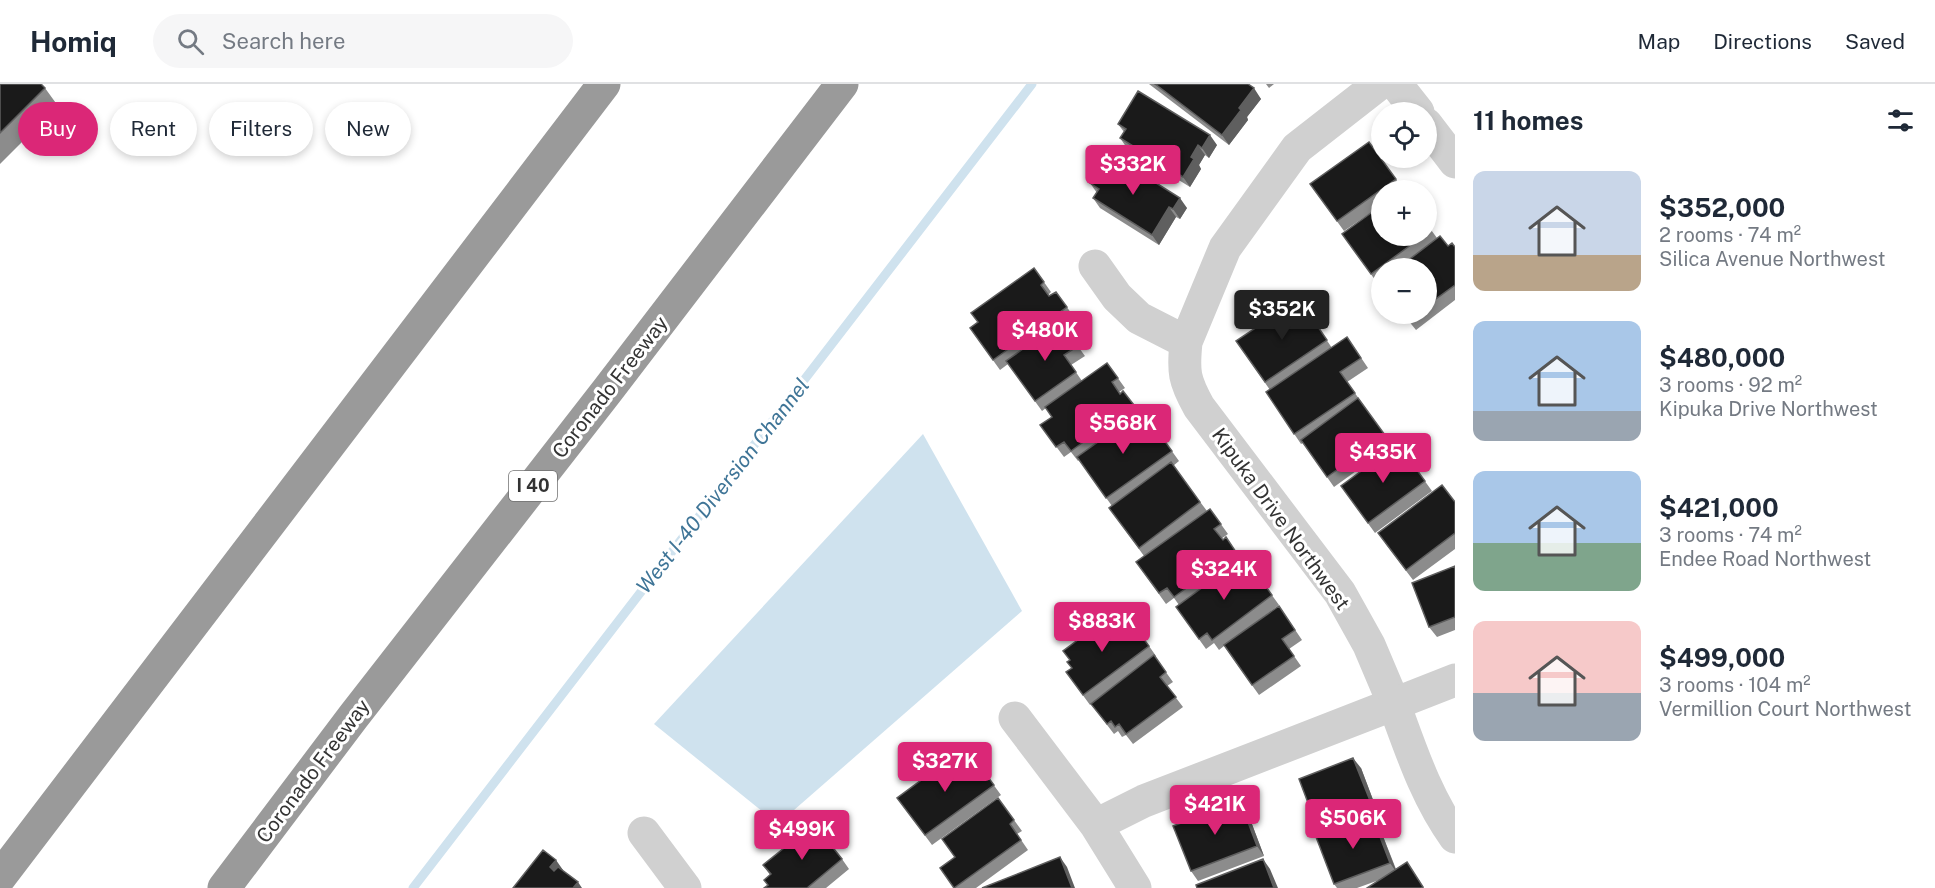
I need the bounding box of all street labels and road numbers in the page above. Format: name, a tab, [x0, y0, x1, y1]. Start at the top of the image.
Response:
street label: Coronado Freeway	[547, 311, 673, 463]
street label: Kipuka Drive Northwest	[1207, 423, 1355, 615]
road number: I 40	[509, 471, 557, 501]
street label: Coronado Freeway	[251, 694, 375, 847]

